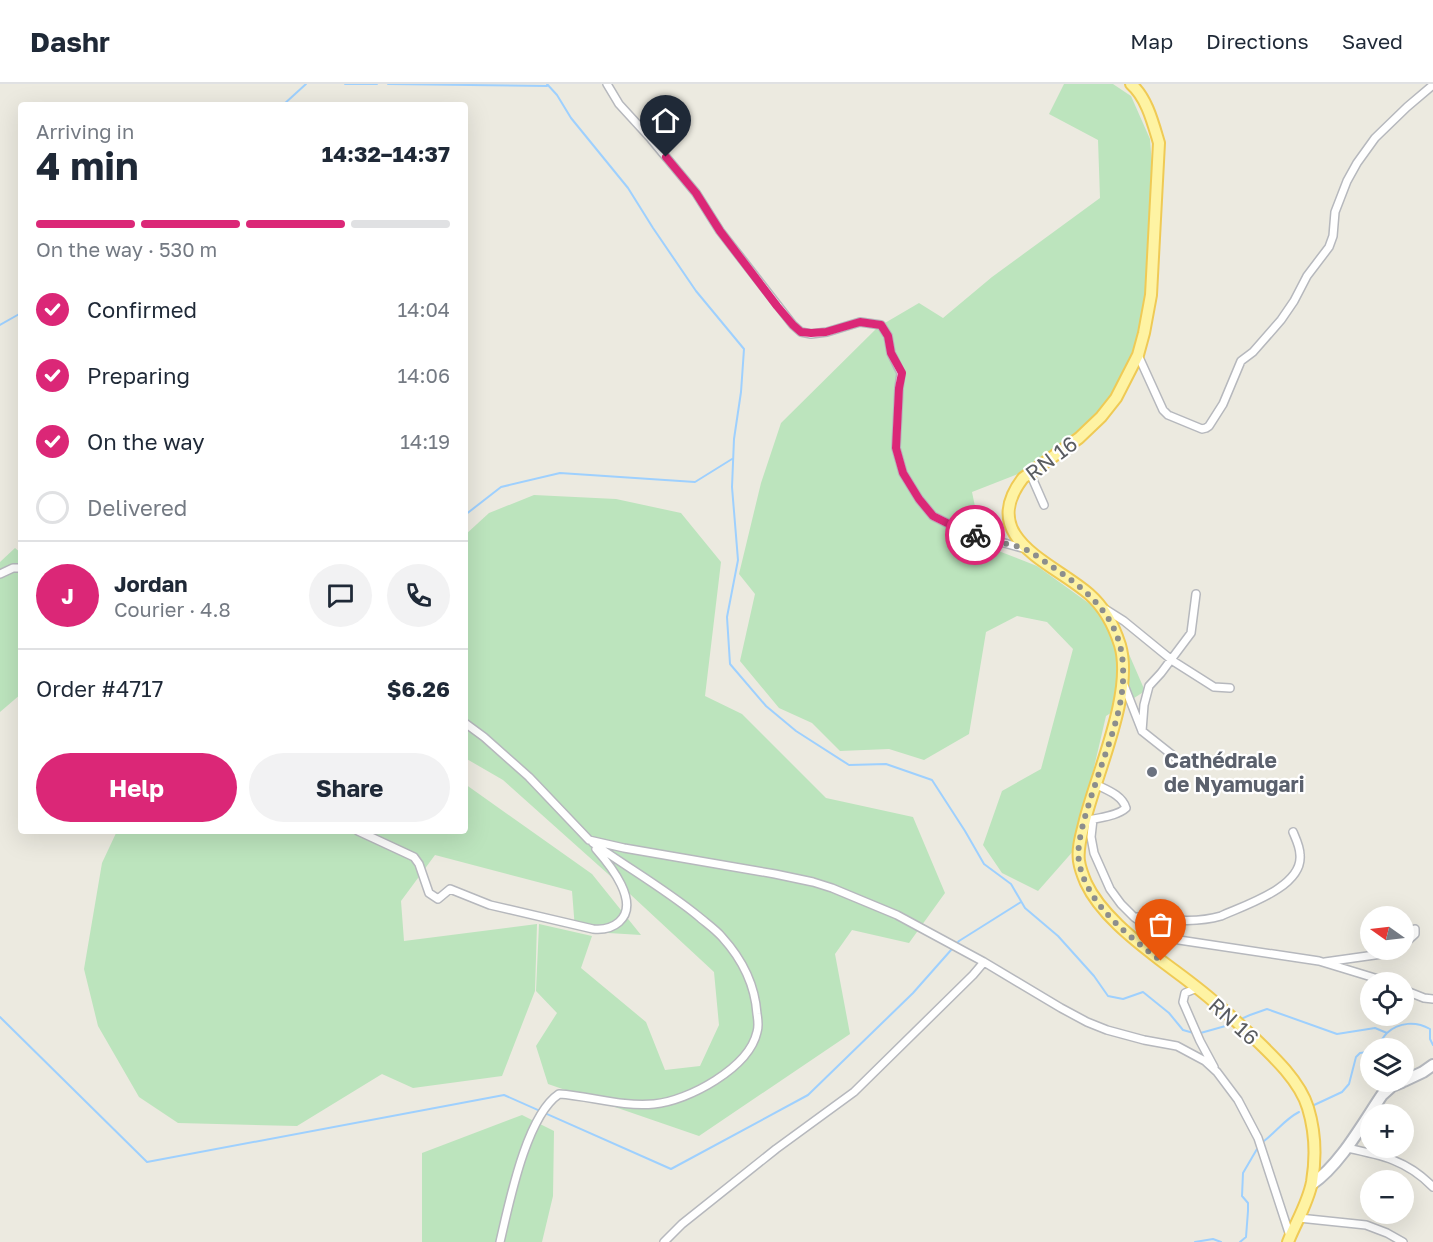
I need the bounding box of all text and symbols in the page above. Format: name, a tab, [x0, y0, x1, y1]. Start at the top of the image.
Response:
text: Dashr	[30, 25, 110, 58]
text: Map	[1130, 28, 1173, 54]
text: Directions	[1206, 28, 1309, 54]
text: Saved	[1342, 28, 1403, 54]
pin	[640, 95, 691, 157]
icon: home	[649, 104, 682, 137]
text: Arriving in	[36, 119, 134, 143]
text: 14:32–14:37	[322, 140, 450, 167]
text: 4 min	[36, 142, 139, 189]
text: On the way · 530 m	[36, 237, 217, 261]
icon: check	[36, 293, 69, 326]
text: Confirmed	[87, 296, 197, 323]
text: 14:04	[398, 297, 450, 321]
icon: check	[36, 359, 69, 392]
text: Preparing	[87, 362, 190, 389]
text: 14:06	[398, 363, 450, 387]
icon: check	[36, 425, 69, 458]
text: On the way	[87, 428, 205, 455]
text: 14:19	[400, 429, 450, 453]
street label: RN 16	[1020, 430, 1082, 486]
text: Delivered	[87, 494, 187, 521]
courier	[945, 505, 1005, 565]
icon: bike	[959, 519, 992, 552]
button: chat	[309, 564, 372, 627]
button: phone	[387, 564, 450, 627]
text: Jordan	[114, 570, 188, 597]
text: J	[61, 582, 74, 609]
text: Courier · 4.8	[114, 597, 231, 621]
text: Order #4717	[36, 675, 163, 702]
text: $6.26	[387, 675, 450, 702]
place label: Cathédrale de Nyamugari	[1164, 747, 1304, 797]
button: Help	[36, 753, 237, 822]
button: Share	[249, 753, 450, 822]
marker: Cathédrale de Nyamugari	[1145, 765, 1159, 779]
pin	[1135, 899, 1186, 961]
north arrow	[1360, 906, 1414, 960]
map controls	[1360, 906, 1414, 1224]
icon: bag	[1144, 908, 1177, 941]
button: locate	[1360, 972, 1414, 1026]
street label: RN 16	[1204, 992, 1264, 1050]
button: layers	[1360, 1038, 1414, 1092]
button: +	[1360, 1104, 1414, 1158]
button: −	[1360, 1170, 1414, 1224]

